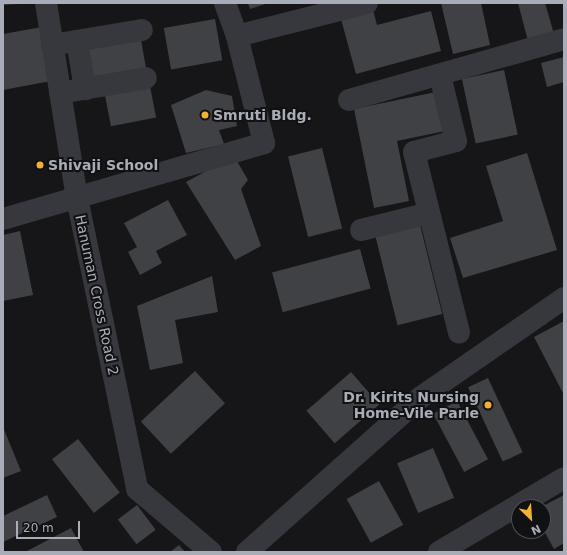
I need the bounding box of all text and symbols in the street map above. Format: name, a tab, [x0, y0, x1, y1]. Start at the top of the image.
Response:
place label: Smruti Bldg.	[213, 107, 312, 123]
marker: Smruti Bldg.	[200, 110, 210, 120]
place label: Shivaji School	[48, 157, 158, 173]
marker: Shivaji School	[35, 160, 45, 170]
street label: Hanuman Cross Road 2	[72, 213, 122, 377]
place label: Dr. Kirits Nursing Home-Vile Parle	[343, 389, 479, 422]
marker: Dr. Kirits Nursing Home-Vile Parle	[482, 399, 494, 411]
north arrow	[511, 499, 551, 539]
scale bar	[18, 513, 82, 539]
text: 20 m	[23, 521, 54, 535]
text: N	[529, 522, 543, 537]

